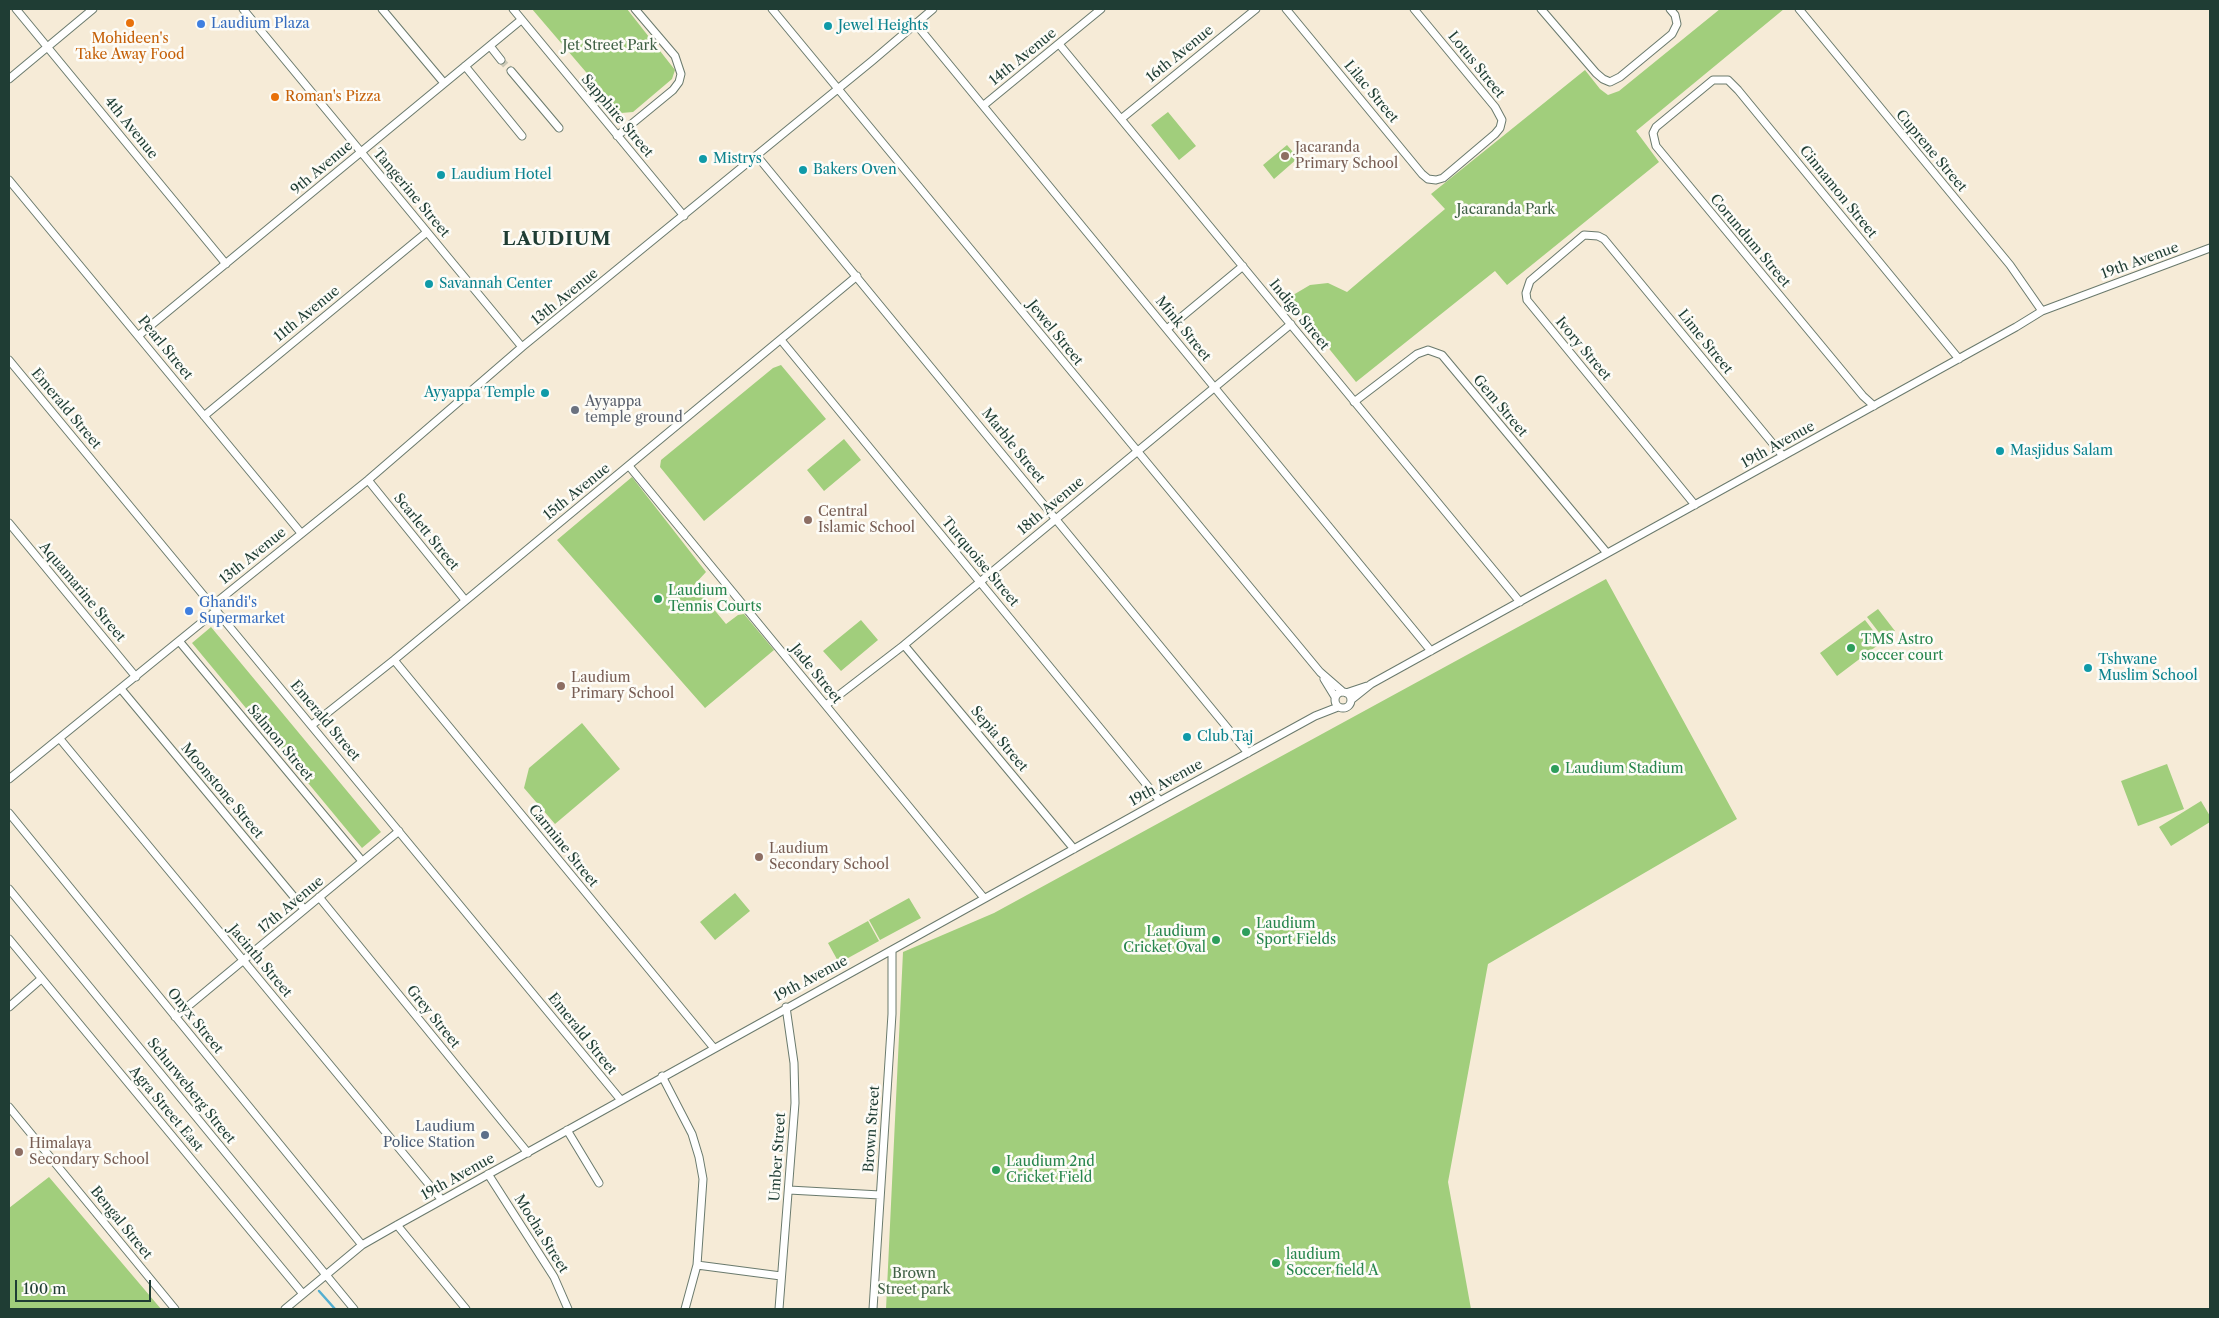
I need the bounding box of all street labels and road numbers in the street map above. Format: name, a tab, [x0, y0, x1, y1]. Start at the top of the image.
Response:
street label: 16th Avenue	[1143, 22, 1217, 86]
street label: 14th Avenue	[986, 25, 1060, 89]
street label: Lotus Street	[1444, 28, 1508, 102]
street label: Lilac Street	[1340, 58, 1402, 126]
street label: Sapphire Street	[577, 71, 657, 161]
street label: 4th Avenue	[101, 93, 161, 163]
street label: Cuprene Street	[1892, 107, 1970, 195]
street label: 9th Avenue	[288, 137, 356, 199]
street label: Cinnamon Street	[1796, 143, 1880, 241]
street label: Tangerine Street	[369, 145, 453, 241]
street label: Corundum Street	[1706, 191, 1794, 291]
street label: 19th Avenue	[2099, 239, 2181, 283]
street label: 13th Avenue	[528, 265, 602, 329]
street label: Indigo Street	[1265, 276, 1333, 354]
street label: 11th Avenue	[271, 283, 343, 345]
street label: Mink Street	[1152, 293, 1214, 365]
street label: Jewel Street	[1024, 297, 1086, 369]
street label: Lime Street	[1674, 307, 1736, 377]
street label: Pearl Street	[134, 313, 196, 383]
street label: Ivory Street	[1552, 314, 1614, 384]
street label: Emerald Street	[27, 365, 105, 453]
street label: Gem Street	[1469, 372, 1531, 440]
street label: Marble Street	[978, 405, 1048, 487]
street label: 19th Avenue	[1738, 418, 1818, 472]
street label: 15th Avenue	[540, 460, 614, 524]
street label: 18th Avenue	[1014, 473, 1088, 539]
street label: Scarlett Street	[390, 490, 462, 574]
street label: Turquoise Street	[938, 514, 1022, 610]
street label: 13th Avenue	[216, 524, 290, 588]
street label: Aquamarine Street	[35, 539, 129, 645]
street label: Jade Street	[787, 641, 845, 707]
street label: Emerald Street	[286, 677, 364, 765]
street label: Salmon Street	[243, 702, 317, 784]
street label: Sepia Street	[967, 703, 1031, 775]
street label: Moonstone Street	[177, 740, 267, 842]
street label: 19th Avenue	[1126, 756, 1206, 810]
street label: Carmine Street	[525, 801, 601, 891]
street label: 17th Avenue	[255, 873, 327, 937]
street label: Jacinth Street	[225, 921, 295, 1001]
street label: 19th Avenue	[771, 952, 851, 1006]
street label: Grey Street	[403, 982, 463, 1052]
street label: Onyx Street	[163, 985, 227, 1057]
street label: Emerald Street	[544, 990, 620, 1078]
street label: Schurweberg Street	[143, 1035, 239, 1147]
street label: Agra Street East	[125, 1063, 207, 1155]
street label: Brown Street	[861, 1085, 883, 1173]
street label: Umber Street	[767, 1112, 789, 1202]
street label: 19th Avenue	[418, 1150, 498, 1204]
street label: Bengal Street	[87, 1183, 155, 1263]
street label: Mocha Street	[510, 1192, 572, 1276]

